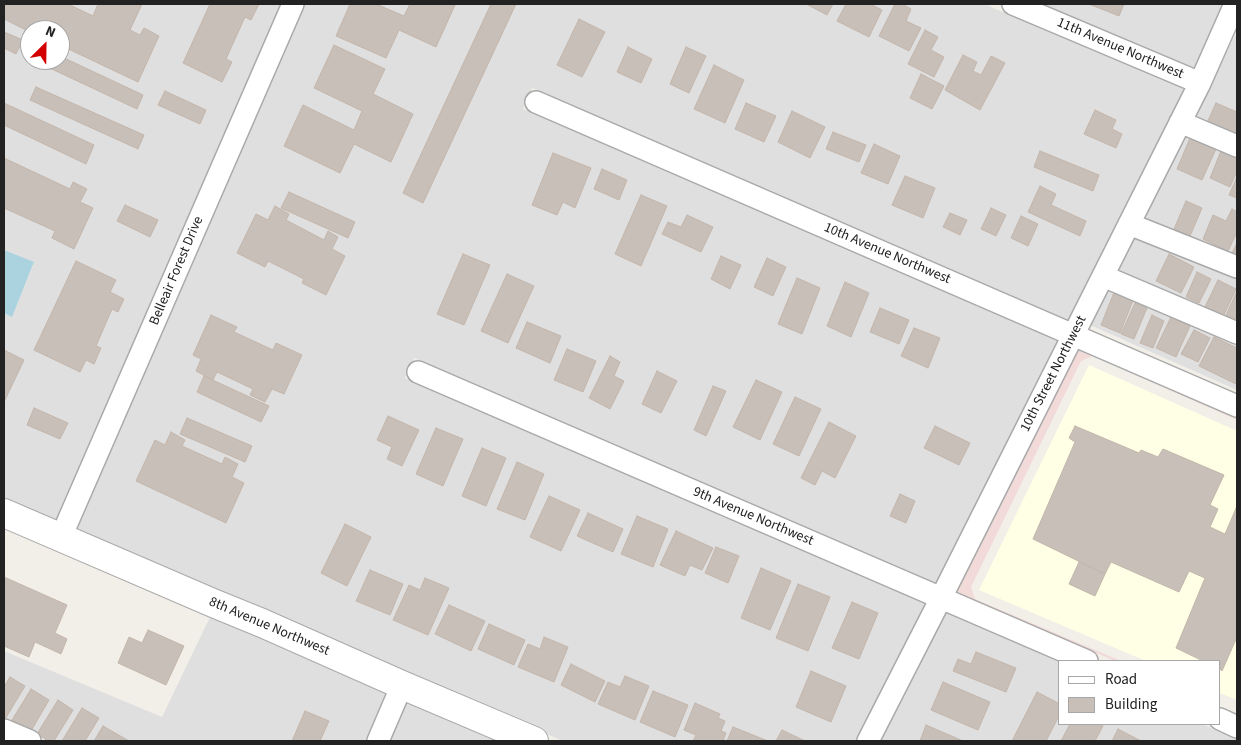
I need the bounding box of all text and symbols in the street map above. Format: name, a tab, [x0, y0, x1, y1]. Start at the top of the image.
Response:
street label: 11th Avenue Northwest	[1054, 15, 1186, 83]
north arrow	[20, 20, 70, 70]
text: N	[42, 21, 59, 43]
street label: Belleair Forest Drive	[146, 214, 208, 328]
street label: 10th Avenue Northwest	[821, 220, 953, 288]
street label: 10th Street Northwest	[1017, 313, 1091, 435]
street label: 9th Avenue Northwest	[690, 484, 816, 550]
street label: 8th Avenue Northwest	[206, 594, 332, 660]
legend	[1058, 660, 1221, 725]
text: Road	[1105, 669, 1137, 690]
text: Building	[1105, 694, 1157, 715]

